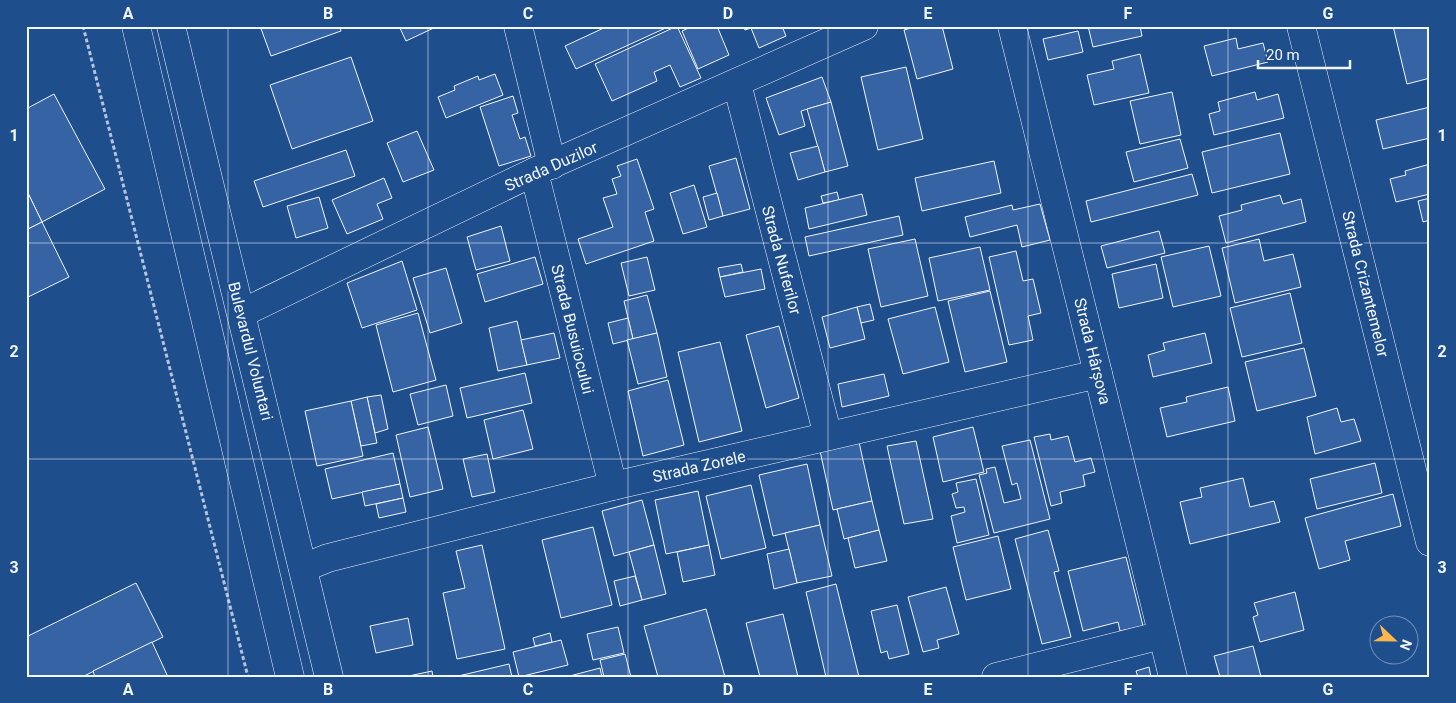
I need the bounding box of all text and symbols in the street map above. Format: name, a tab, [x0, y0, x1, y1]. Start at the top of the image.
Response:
text: A	[123, 4, 134, 23]
text: B	[323, 4, 333, 23]
text: C	[523, 4, 533, 23]
text: D	[723, 4, 733, 23]
text: E	[924, 4, 933, 23]
text: F	[1124, 4, 1133, 23]
text: G	[1323, 4, 1334, 23]
scale bar	[1258, 38, 1351, 70]
text: 20 m	[1266, 46, 1300, 64]
text: 1	[9, 126, 19, 145]
text: 1	[1437, 126, 1447, 145]
street label: Strada Duzilor	[502, 137, 601, 195]
street label: Strada Nuferilor	[758, 204, 805, 317]
street label: Strada Crizantemelor	[1338, 209, 1393, 360]
street label: Strada Busuiocului	[547, 262, 598, 396]
street label: Bulevardul Voluntari	[224, 280, 277, 422]
street label: Strada Hârșova	[1069, 296, 1115, 407]
text: 2	[9, 342, 19, 361]
text: 2	[1437, 342, 1447, 361]
street label: Strada Zorele	[651, 447, 747, 486]
text: 3	[9, 558, 19, 577]
text: 3	[1437, 558, 1447, 577]
north arrow	[1368, 616, 1418, 666]
text: N	[1397, 637, 1415, 652]
text: A	[123, 680, 134, 699]
text: B	[323, 680, 333, 699]
text: C	[523, 680, 533, 699]
text: D	[723, 680, 733, 699]
text: E	[924, 680, 933, 699]
text: F	[1124, 680, 1133, 699]
text: G	[1323, 680, 1334, 699]

